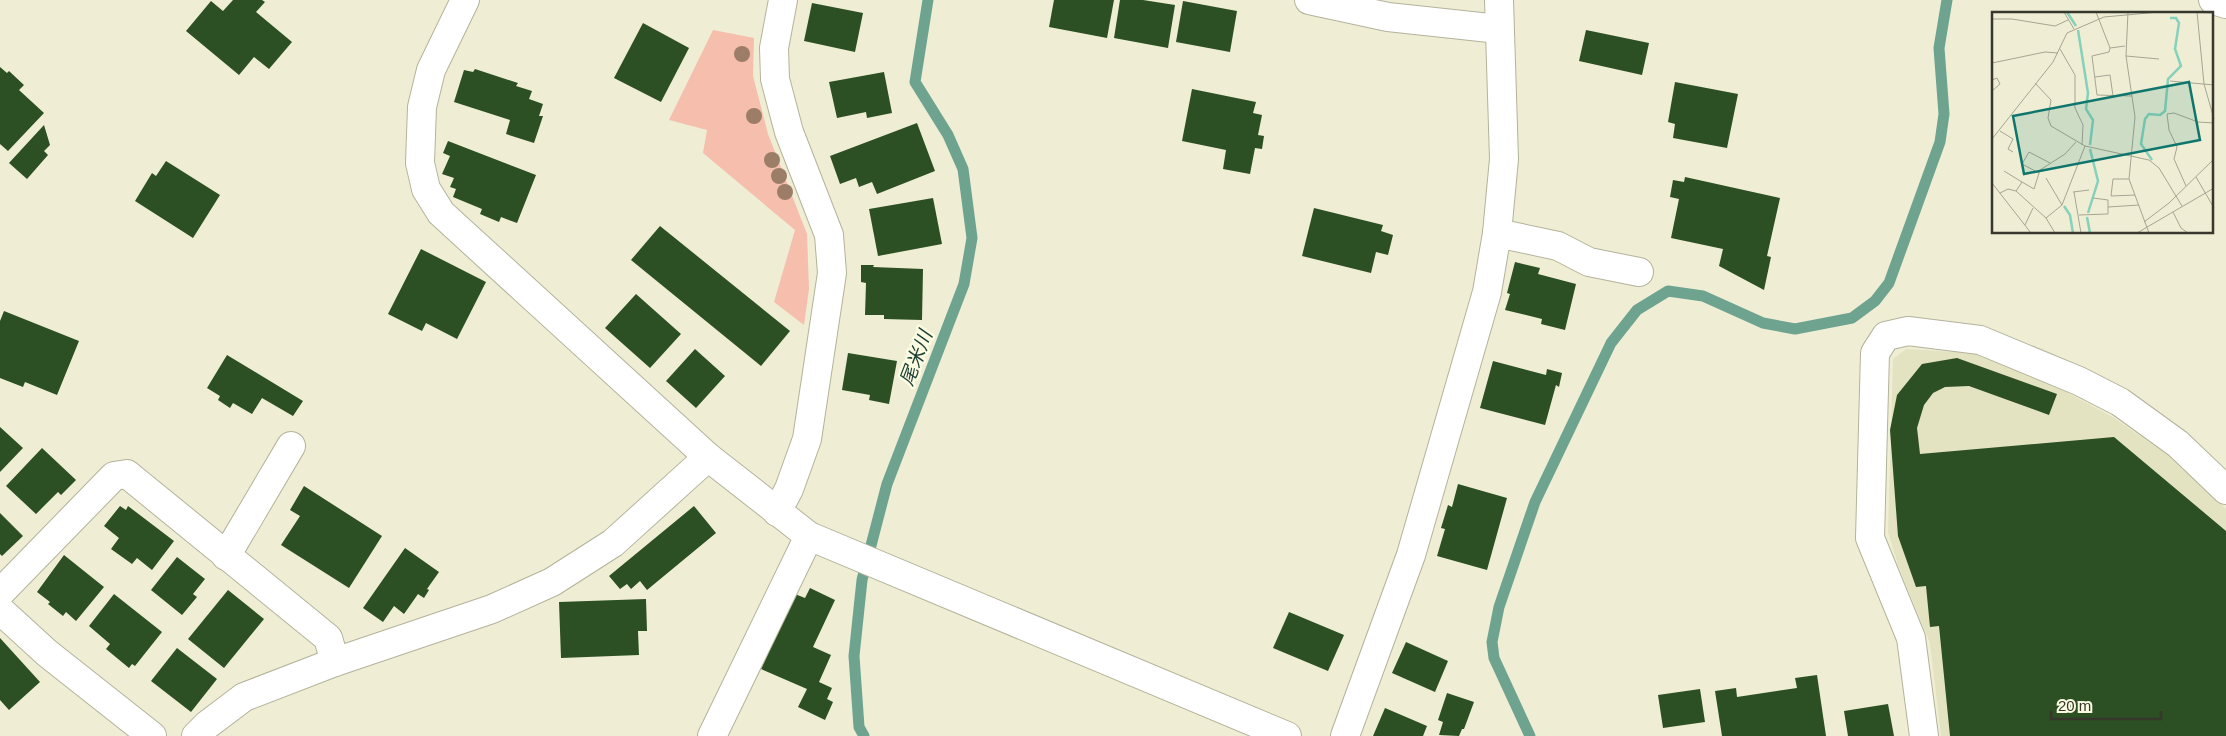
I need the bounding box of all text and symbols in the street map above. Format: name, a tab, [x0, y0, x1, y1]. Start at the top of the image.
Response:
inset map	[1992, 12, 2214, 234]
water label: 尾米川	[896, 326, 937, 388]
scale bar	[2051, 688, 2161, 720]
text: 20 m	[2058, 697, 2091, 714]

